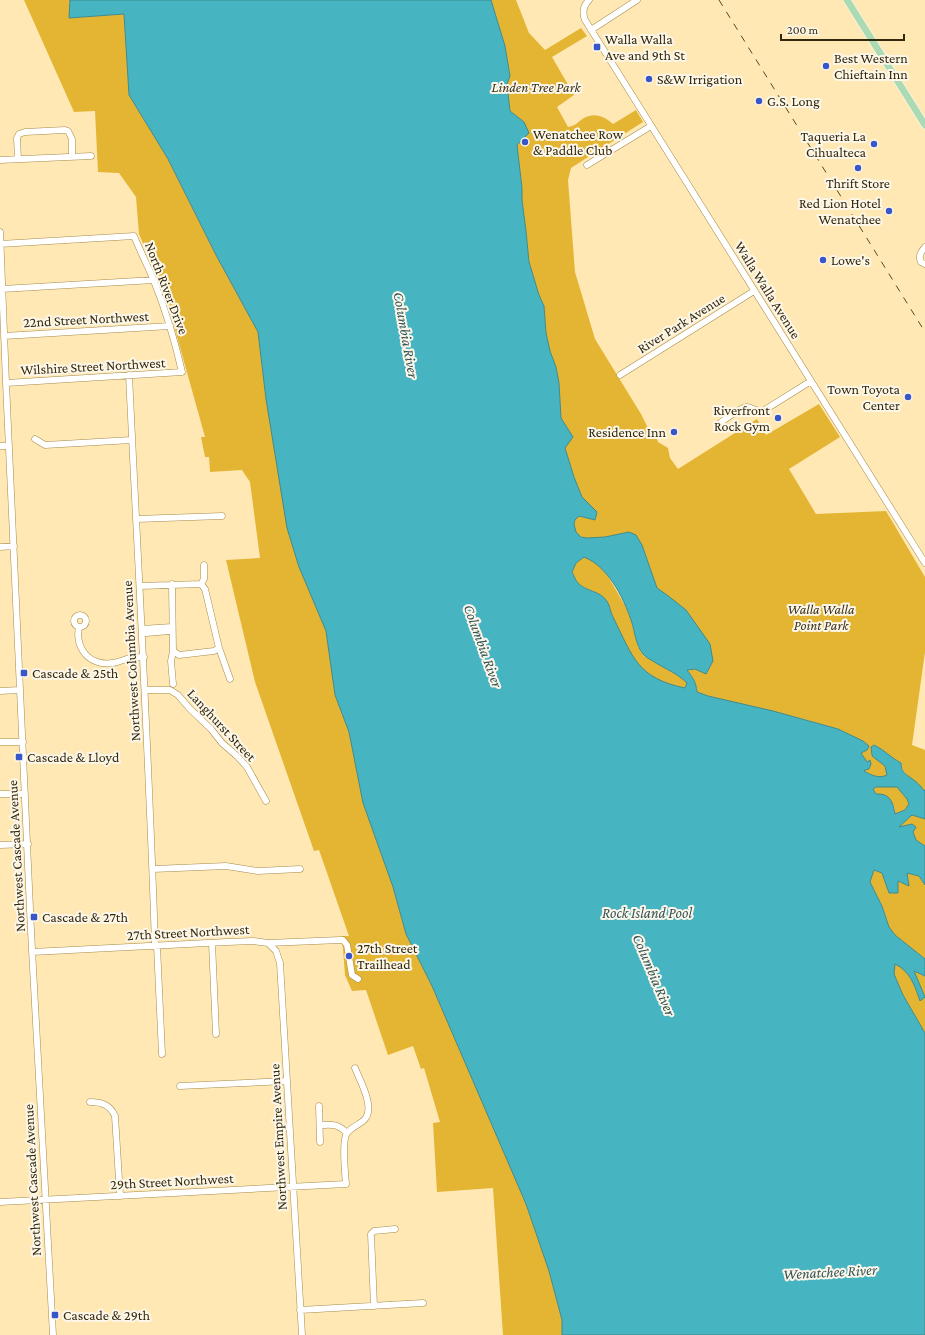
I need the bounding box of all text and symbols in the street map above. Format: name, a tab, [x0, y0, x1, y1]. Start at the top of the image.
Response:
scale bar	[781, 16, 904, 42]
text: 200 m	[787, 23, 819, 37]
place label: Walla Walla Ave and 9th St	[605, 31, 685, 63]
marker: Walla Walla Ave and 9th St	[592, 42, 602, 52]
place label: Best Western Chieftain Inn	[834, 50, 908, 82]
marker: Best Western Chieftain Inn	[821, 61, 831, 71]
place label: S&W Irrigation	[657, 71, 743, 87]
marker: S&W Irrigation	[644, 74, 654, 84]
park label: Linden Tree Park	[491, 79, 581, 95]
place label: G.S. Long	[767, 93, 820, 109]
marker: G.S. Long	[754, 96, 764, 106]
place label: Wenatchee Row & Paddle Club	[533, 126, 624, 158]
place label: Taqueria La Cihualteca	[800, 128, 867, 160]
marker: Wenatchee Row & Paddle Club	[520, 137, 530, 147]
marker: Taqueria La Cihualteca	[869, 139, 879, 149]
marker: Thrift Store	[853, 163, 863, 173]
place label: Thrift Store	[826, 175, 890, 191]
place label: Red Lion Hotel Wenatchee	[799, 195, 881, 227]
marker: Red Lion Hotel Wenatchee	[884, 206, 894, 216]
street label: Walla Walla Avenue	[732, 238, 804, 342]
street label: North River Drive	[142, 239, 192, 337]
place label: Lowe's	[831, 252, 870, 268]
marker: Lowe's	[818, 255, 828, 265]
street label: River Park Avenue	[634, 290, 728, 356]
water label: Columbia River	[391, 291, 422, 380]
street label: 22nd Street Northwest	[23, 308, 150, 330]
street label: Wilshire Street Northwest	[20, 354, 166, 378]
place label: Town Toyota Center	[827, 381, 901, 413]
marker: Town Toyota Center	[903, 392, 913, 402]
place label: Riverfront Rock Gym	[713, 402, 770, 434]
marker: Riverfront Rock Gym	[773, 413, 783, 423]
place label: Residence Inn	[588, 424, 666, 440]
marker: Residence Inn	[669, 427, 679, 437]
street label: Northwest Columbia Avenue	[119, 580, 143, 742]
park label: Walla Walla Point Park	[787, 601, 855, 633]
water label: Columbia River	[461, 602, 506, 690]
place label: Cascade & 25th	[32, 665, 119, 681]
marker: Cascade & 25th	[19, 668, 29, 678]
street label: Langhurst Street	[184, 685, 260, 765]
place label: Cascade & Lloyd	[27, 749, 120, 765]
marker: Cascade & Lloyd	[14, 752, 24, 762]
street label: Northwest Cascade Avenue	[4, 780, 28, 932]
water label: Rock Island Pool	[602, 905, 692, 921]
place label: Cascade & 27th	[42, 909, 128, 925]
marker: Cascade & 27th	[29, 912, 39, 922]
street label: 27th Street Northwest	[126, 921, 250, 943]
water label: Columbia River	[630, 932, 679, 1019]
place label: 27th Street Trailhead	[357, 940, 418, 972]
marker: 27th Street Trailhead	[344, 951, 354, 961]
street label: Northwest Empire Avenue	[266, 1063, 290, 1211]
street label: Northwest Cascade Avenue	[20, 1104, 44, 1256]
street label: 29th Street Northwest	[110, 1170, 235, 1192]
water label: Wenatchee River	[783, 1262, 878, 1282]
place label: Cascade & 29th	[63, 1307, 150, 1323]
marker: Cascade & 29th	[50, 1310, 60, 1320]

